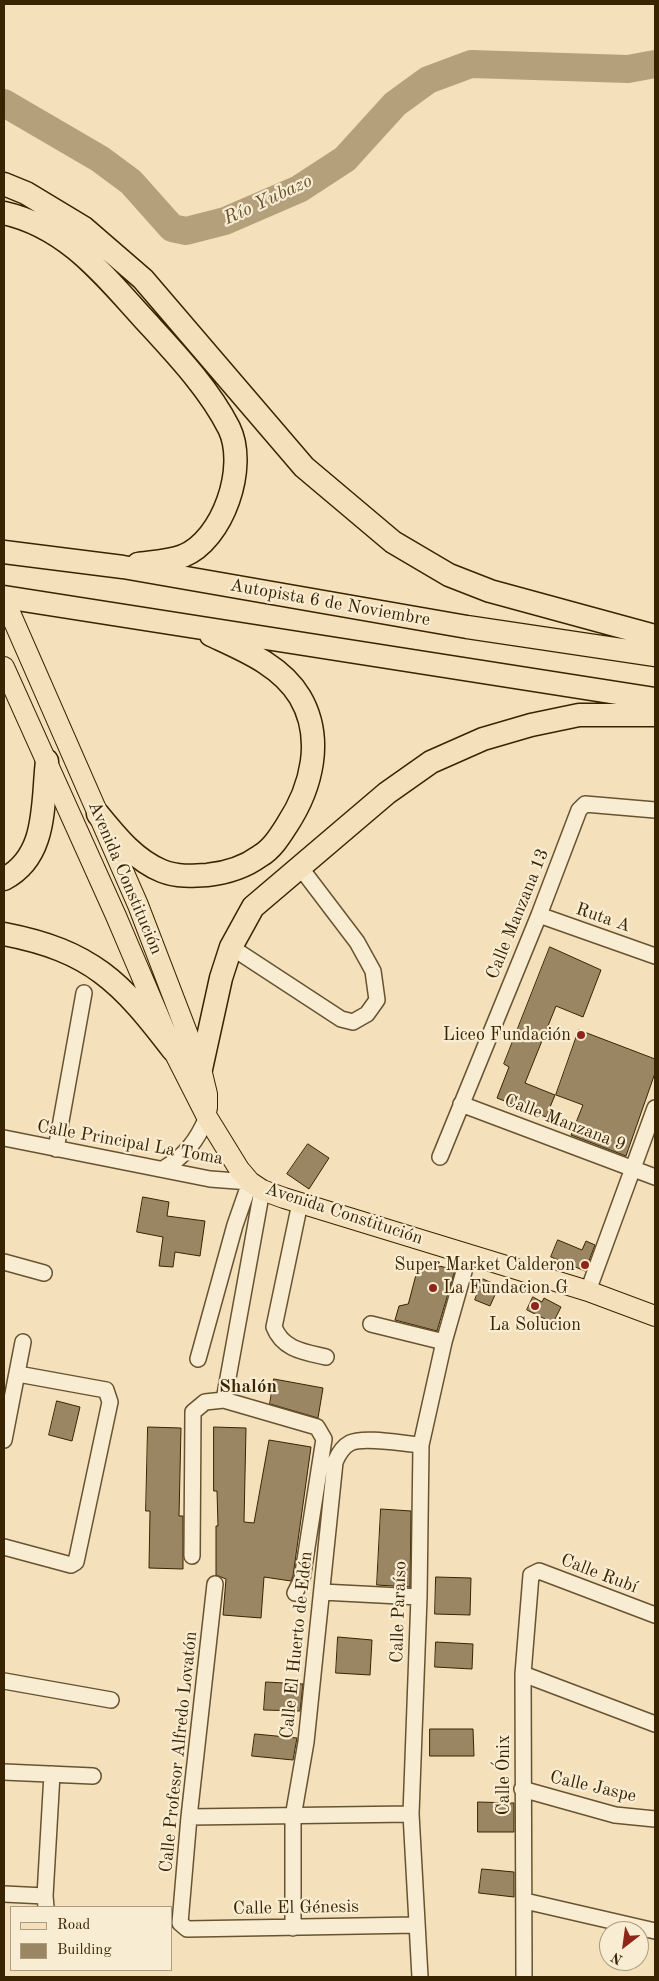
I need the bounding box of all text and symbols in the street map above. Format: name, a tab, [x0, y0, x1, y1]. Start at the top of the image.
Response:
water label: Río Yubazo	[220, 170, 316, 230]
street label: Autopista 6 de Noviembre	[228, 575, 432, 631]
street label: Avenida Constitución	[83, 798, 167, 958]
street label: Calle Manzana 13	[482, 846, 554, 982]
street label: Ruta A	[573, 899, 633, 937]
place label: Liceo Fundación	[443, 1024, 571, 1046]
marker: Liceo Fundación	[575, 1029, 587, 1041]
street label: Calle Manzana 9	[501, 1090, 629, 1156]
street label: Calle Principal La Toma	[35, 1116, 225, 1170]
street label: Avenida Constitución	[262, 1178, 426, 1250]
place label: Super Market Calderon	[394, 1254, 575, 1276]
marker: Super Market Calderon	[579, 1259, 591, 1271]
place label: La Fundacion G	[443, 1277, 568, 1299]
marker: La Fundacion G	[427, 1282, 439, 1294]
marker: La Solucion	[529, 1300, 541, 1312]
place label: La Solucion	[489, 1314, 581, 1336]
district label: Shalón	[219, 1376, 277, 1398]
street label: Calle Rubí	[558, 1549, 640, 1599]
street label: Calle El Huerto de Edén	[276, 1550, 318, 1740]
street label: Calle Paraíso	[386, 1561, 412, 1663]
street label: Calle Profesor Alfredo Lovatón	[156, 1630, 202, 1874]
street label: Calle Ónix	[493, 1735, 515, 1815]
street label: Calle Jaspe	[548, 1767, 638, 1807]
street label: Calle El Génesis	[233, 1896, 359, 1920]
legend	[10, 1906, 172, 1971]
text: Road	[57, 1918, 90, 1933]
north arrow	[599, 1921, 649, 1971]
text: Building	[57, 1943, 112, 1958]
text: N	[609, 1949, 625, 1967]

